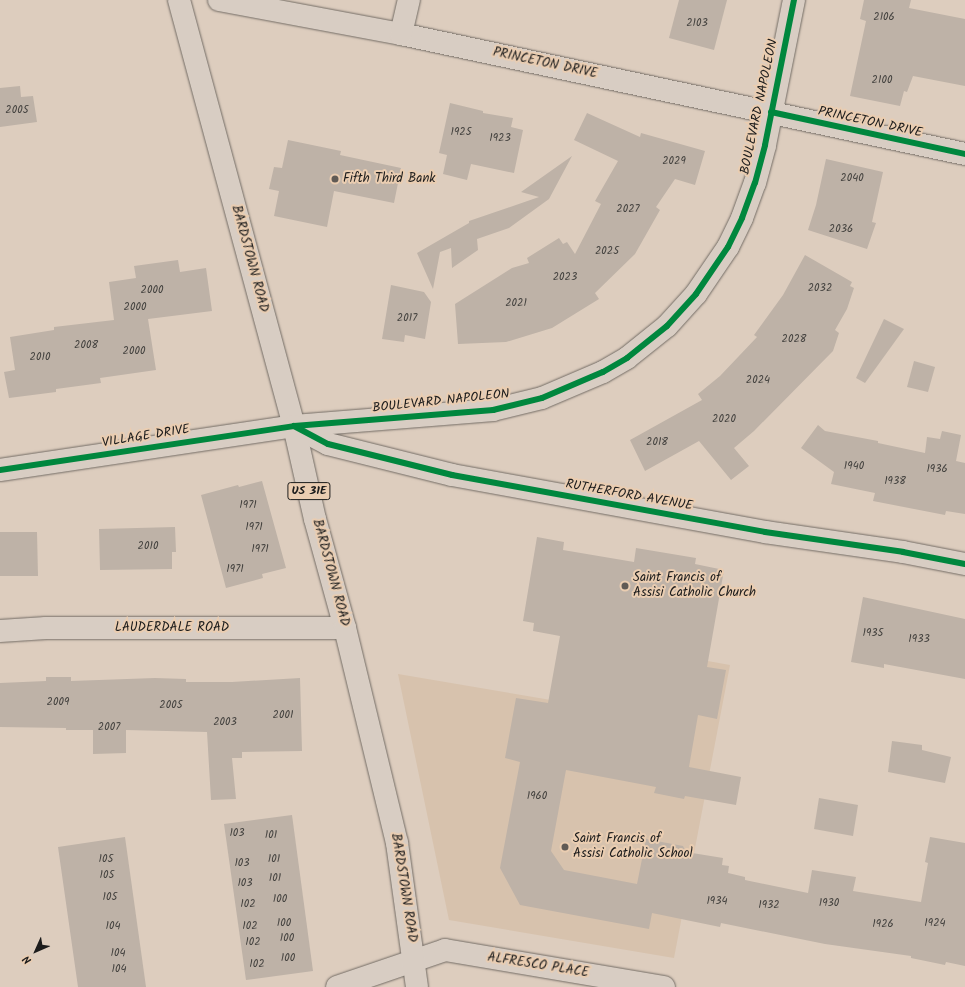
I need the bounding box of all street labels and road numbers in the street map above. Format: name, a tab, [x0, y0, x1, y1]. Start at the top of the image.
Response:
street label: BOULEVARD NAPOLEON	[738, 38, 782, 176]
street label: PRINCETON DRIVE	[491, 45, 599, 83]
street label: PRINCETON DRIVE	[816, 104, 924, 142]
street label: BARDSTOWN ROAD	[227, 204, 271, 314]
street label: BOULEVARD NAPOLEON	[372, 387, 510, 417]
street label: VILLAGE DRIVE	[101, 422, 191, 452]
street label: RUTHERFORD AVENUE	[564, 477, 694, 515]
road number: US 31E	[287, 481, 331, 501]
street label: BARDSTOWN ROAD	[308, 518, 352, 628]
street label: LAUDERDALE ROAD	[115, 620, 229, 636]
street label: BARDSTOWN ROAD	[387, 832, 419, 944]
street label: ALFRESCO PLACE	[486, 950, 590, 982]

